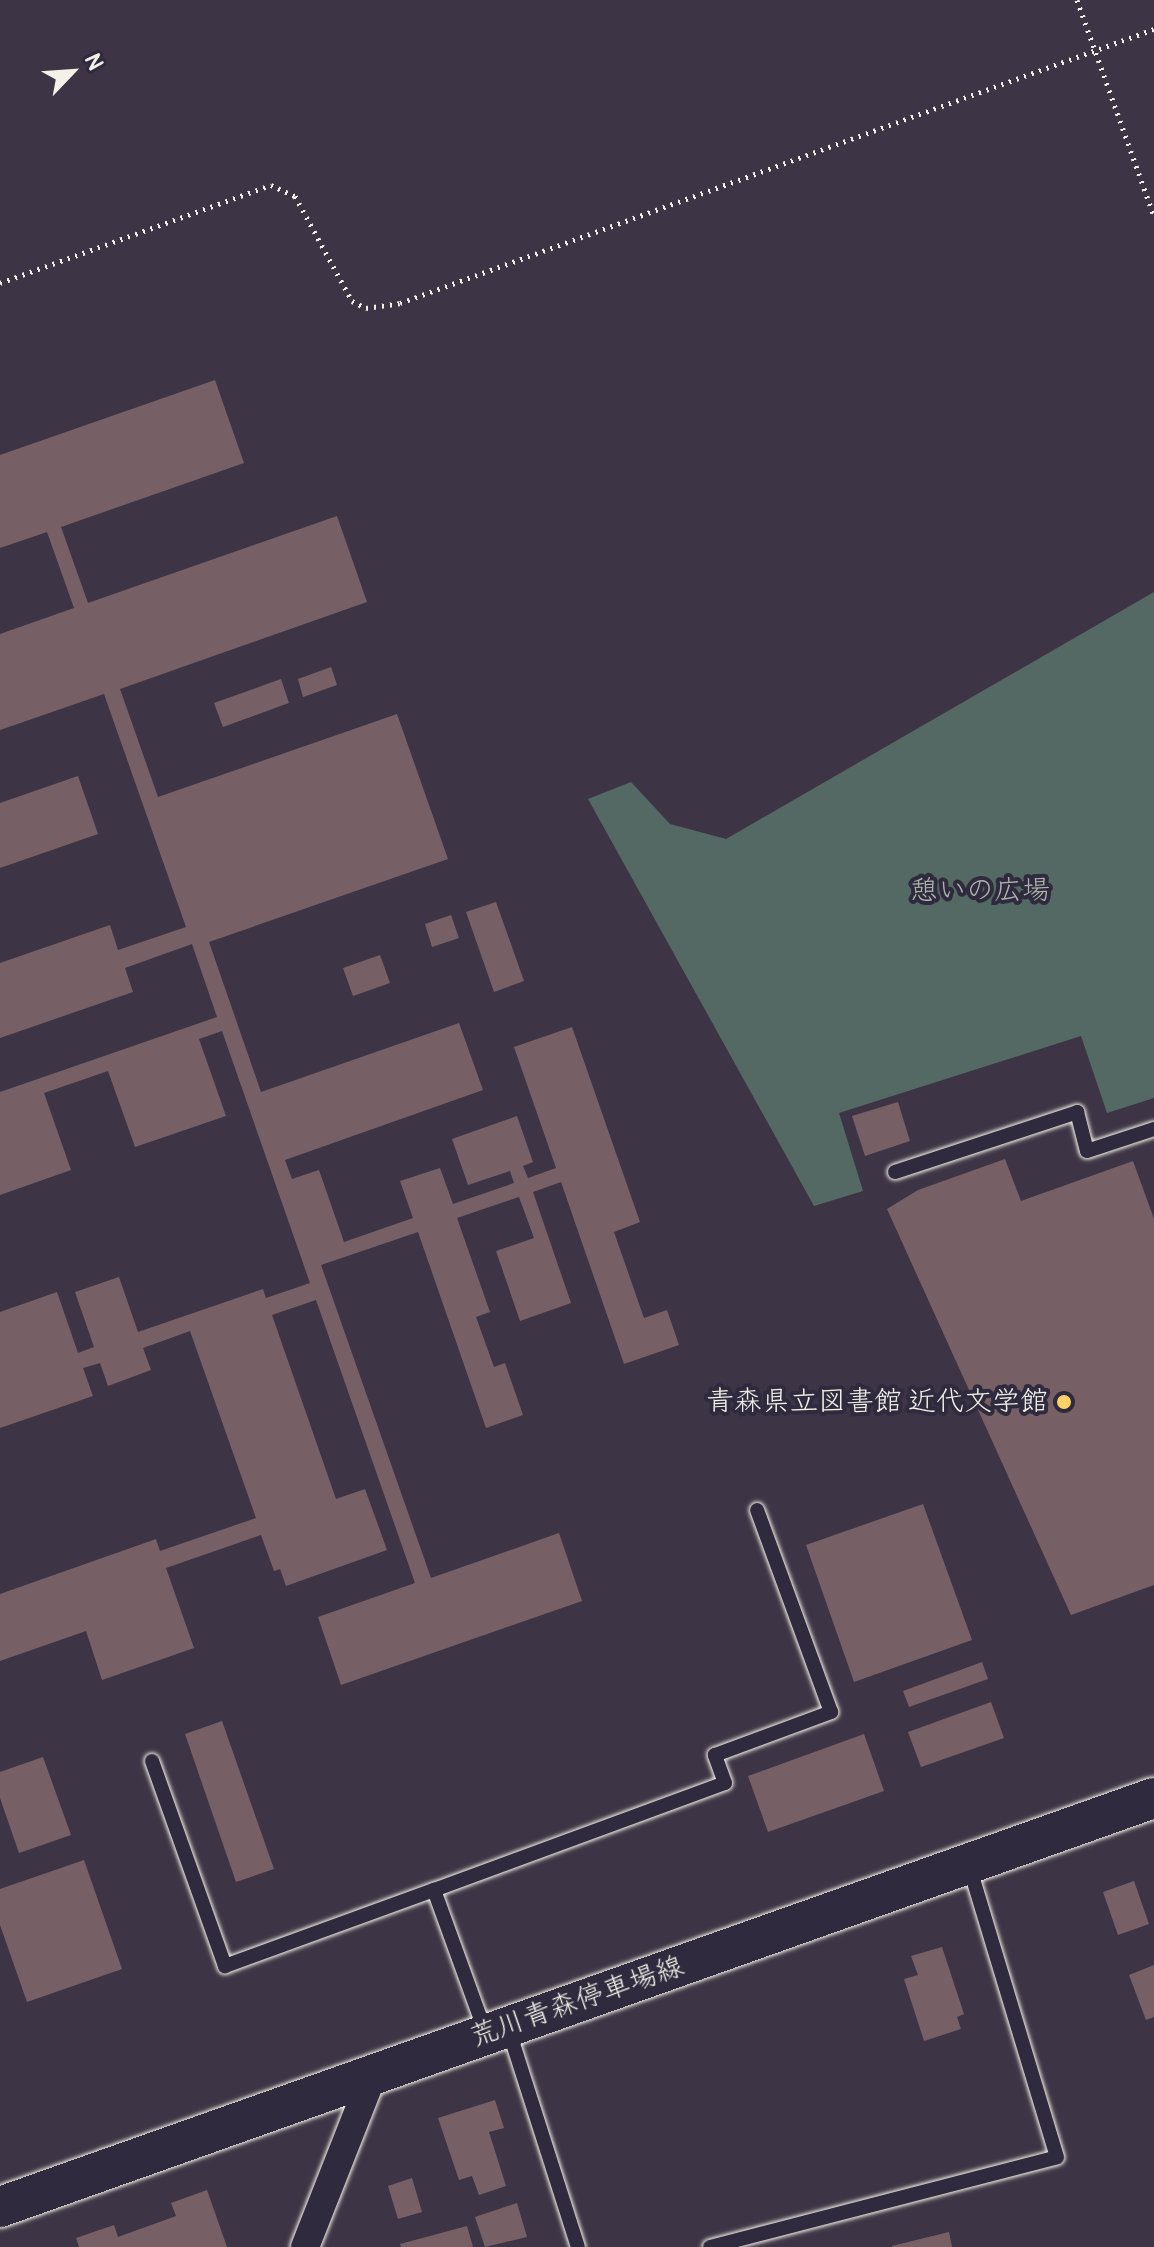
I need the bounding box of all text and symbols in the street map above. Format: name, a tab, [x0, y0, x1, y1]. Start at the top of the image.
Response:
north arrow	[32, 32, 112, 112]
text: N	[78, 49, 110, 75]
park label: 憩いの広場	[910, 874, 1050, 908]
place label: 青森県立図書館 近代文学館	[706, 1385, 1048, 1419]
marker: 青森県立図書館 近代文学館	[1055, 1393, 1073, 1411]
street label: 荒川青森停車場線	[466, 1950, 688, 2054]

